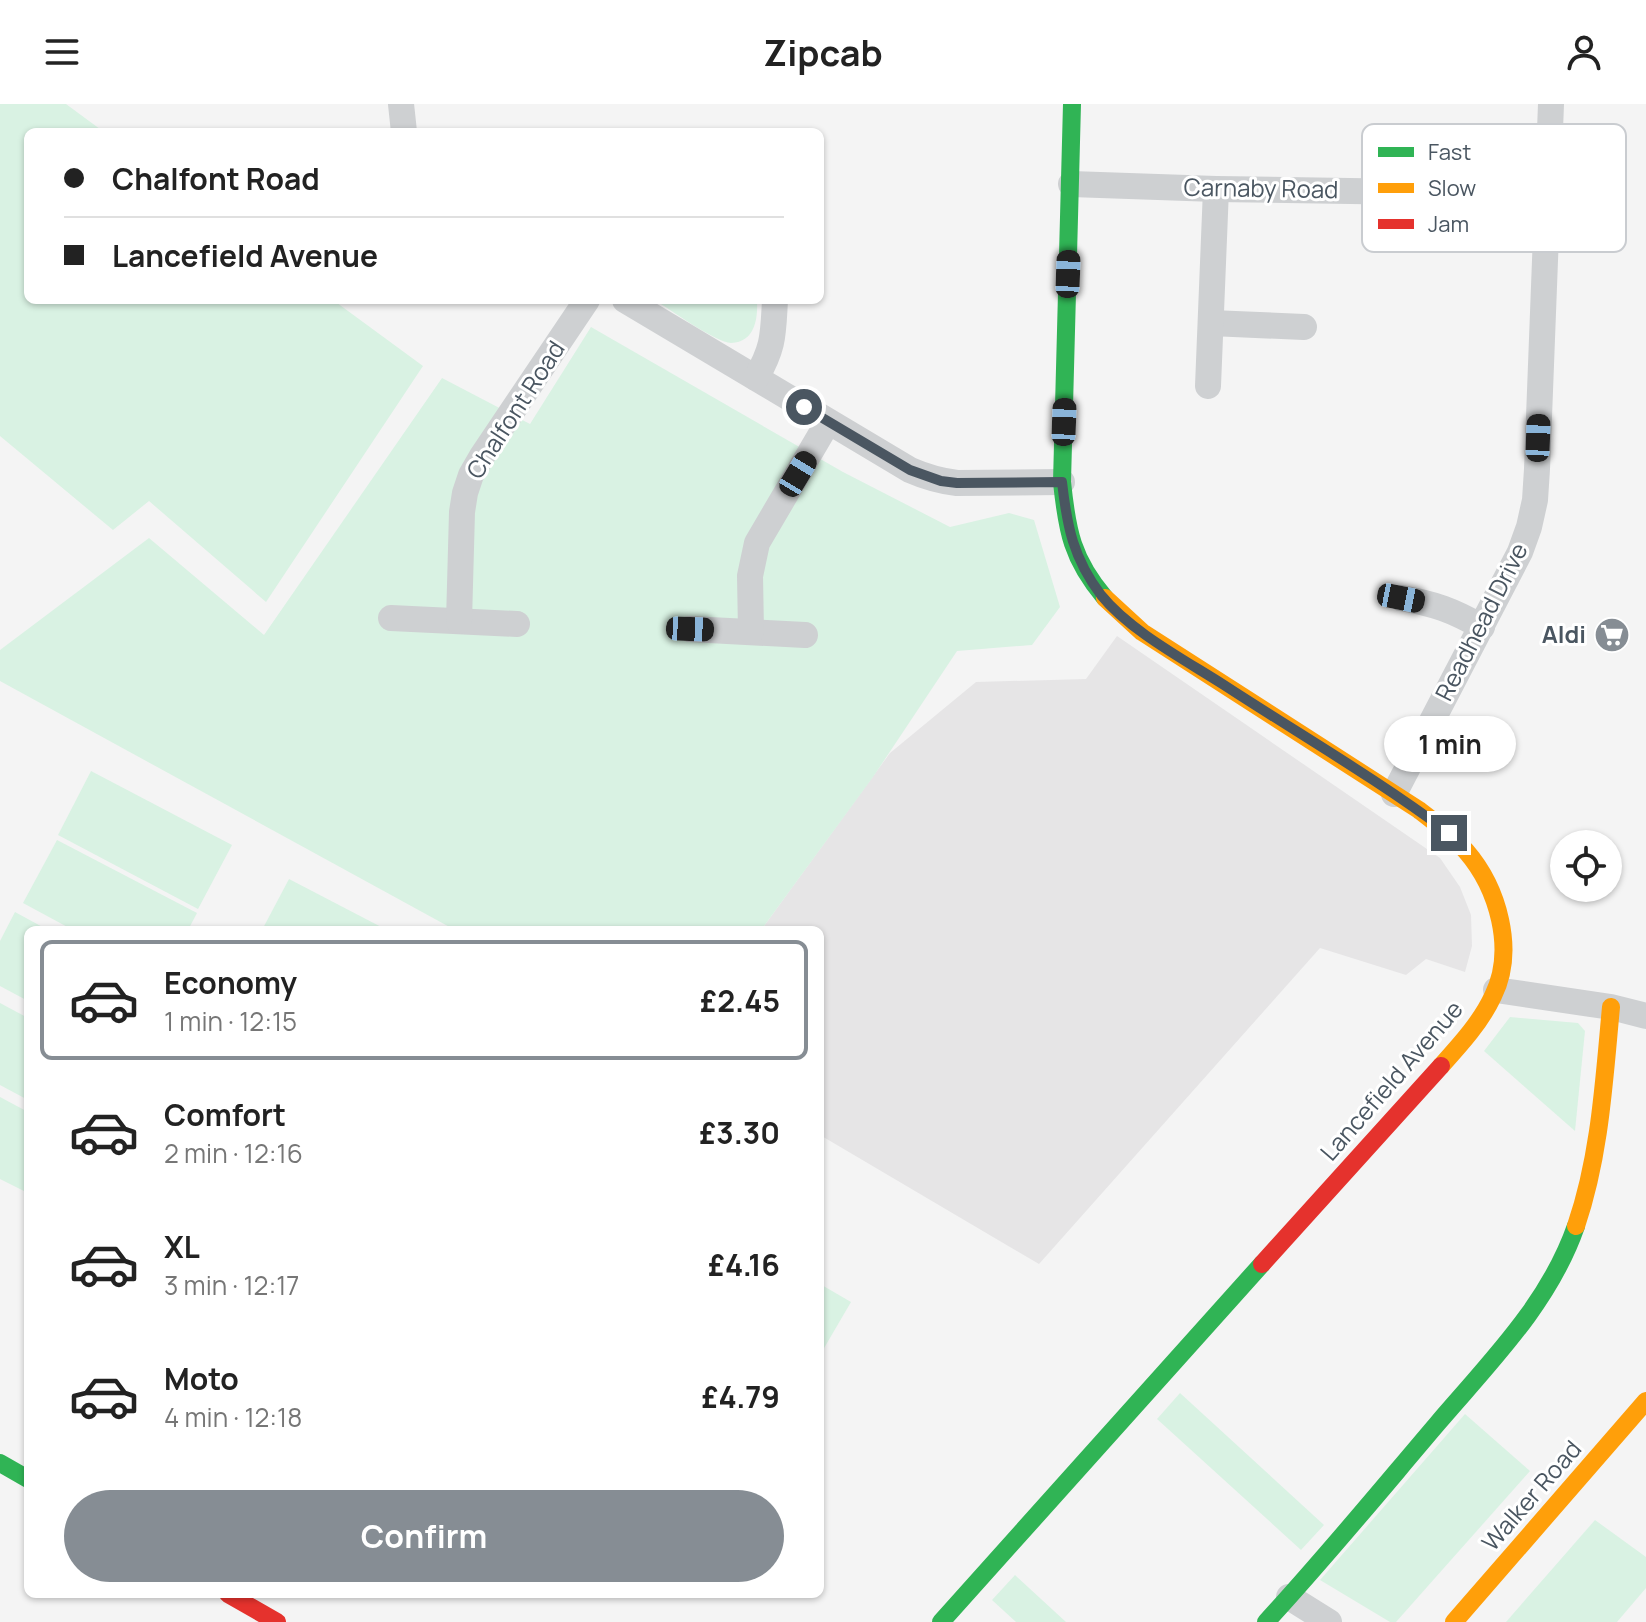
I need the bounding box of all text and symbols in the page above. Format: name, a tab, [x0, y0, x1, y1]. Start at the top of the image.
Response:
text: Zipcab	[763, 28, 883, 77]
icon: menu	[40, 30, 84, 74]
icon: person	[1562, 30, 1606, 74]
legend	[1362, 124, 1626, 252]
text: Fast	[1428, 137, 1471, 167]
text: Chalfont Road	[112, 158, 320, 199]
street label: Carnaby Road	[1183, 170, 1339, 205]
text: Slow	[1428, 173, 1476, 203]
text: Jam	[1428, 209, 1469, 239]
text: Lancefield Avenue	[112, 235, 378, 276]
car	[1055, 250, 1081, 298]
street label: Chalfont Road	[458, 334, 572, 484]
route start	[786, 389, 822, 425]
car	[1051, 398, 1077, 446]
car	[1525, 414, 1551, 462]
car	[775, 447, 821, 501]
street label: Readhead Drive	[1427, 537, 1535, 706]
car	[1375, 582, 1427, 614]
car	[666, 616, 714, 642]
supermarket icon: Aldi	[1593, 616, 1631, 654]
place label: Aldi	[1542, 617, 1586, 650]
callout: 1 min	[1383, 717, 1515, 773]
text: 1 min	[1418, 726, 1482, 762]
route end	[1431, 815, 1467, 851]
map controls	[1550, 830, 1622, 902]
button: locate	[1550, 830, 1622, 902]
text: Economy	[164, 962, 297, 1003]
icon: car	[68, 964, 140, 1036]
text: £2.45	[700, 980, 780, 1021]
street label: Lancefield Avenue	[1312, 993, 1470, 1167]
text: 1 min · 12:15	[164, 1003, 297, 1039]
text: Comfort	[164, 1094, 286, 1135]
icon: car	[68, 1096, 140, 1168]
text: £3.30	[699, 1112, 780, 1153]
text: 2 min · 12:16	[164, 1135, 303, 1171]
text: XL	[164, 1226, 200, 1267]
icon: car	[68, 1228, 140, 1300]
text: £4.16	[708, 1244, 780, 1285]
text: 3 min · 12:17	[164, 1267, 299, 1303]
text: Moto	[164, 1358, 239, 1399]
icon: car	[68, 1360, 140, 1432]
text: £4.79	[701, 1376, 780, 1417]
text: 4 min · 12:18	[164, 1399, 302, 1435]
street label: Walker Road	[1474, 1433, 1588, 1557]
button: Confirm	[64, 1490, 784, 1582]

